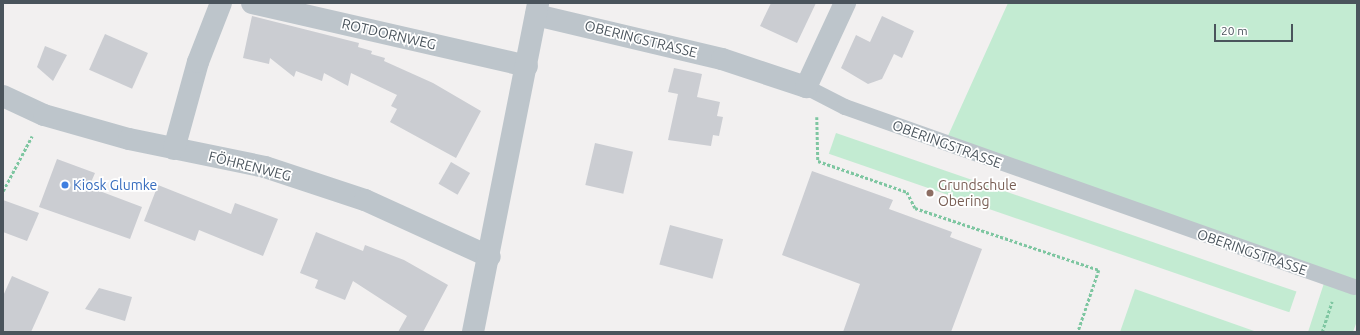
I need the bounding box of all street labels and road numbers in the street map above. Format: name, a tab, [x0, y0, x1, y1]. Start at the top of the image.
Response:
street label: ROTDORNWEG	[340, 15, 438, 53]
street label: OBERINGSTRASSE	[583, 17, 699, 61]
street label: OBERINGSTRASSE	[890, 116, 1004, 172]
street label: FÖHRENWEG	[207, 148, 293, 184]
street label: OBERINGSTRASSE	[1195, 225, 1309, 279]

